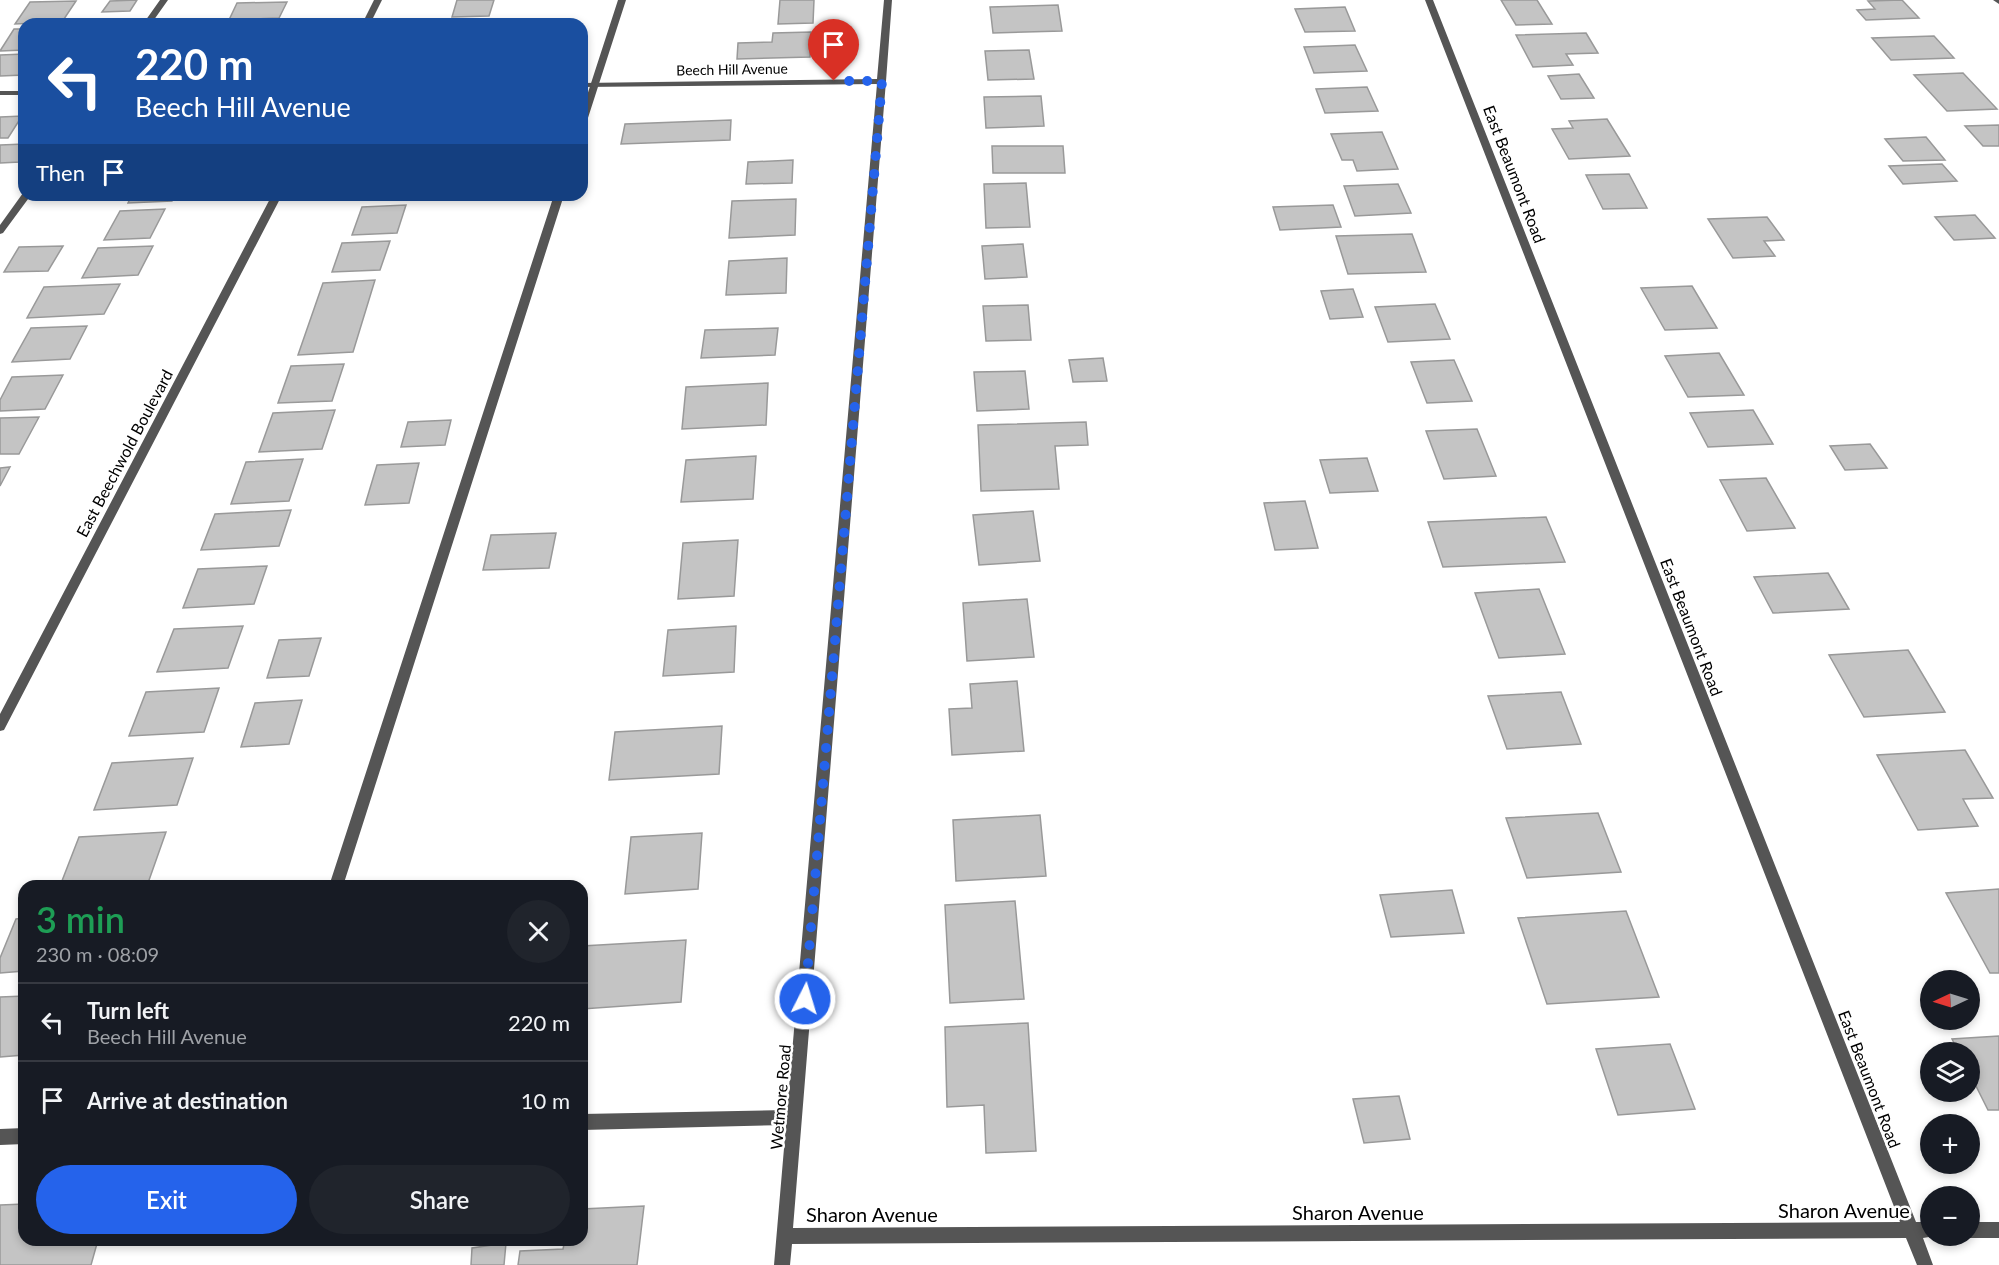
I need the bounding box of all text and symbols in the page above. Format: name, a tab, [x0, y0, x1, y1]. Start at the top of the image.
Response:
pin	[808, 19, 859, 81]
icon: arrive	[817, 28, 850, 61]
text: 220 m	[135, 39, 253, 89]
icon: left	[36, 42, 114, 120]
street label: Beech Hill Avenue	[676, 60, 788, 78]
text: Beech Hill Avenue	[135, 90, 351, 123]
street label: East Beaumont Road	[1480, 103, 1550, 245]
icon: arrive	[97, 156, 130, 189]
text: Then	[36, 159, 85, 186]
street label: East Beechwold Boulevard	[72, 366, 176, 540]
street label: East Beaumont Road	[1657, 556, 1727, 698]
text: 3 min	[36, 897, 125, 941]
button: close	[507, 900, 570, 963]
text: 230 m · 08:09	[36, 942, 159, 966]
position arrow	[773, 967, 837, 1031]
north arrow	[1920, 970, 1980, 1030]
map controls	[1920, 970, 1980, 1246]
text: Turn left	[87, 997, 169, 1024]
icon: left	[36, 1006, 69, 1039]
street label: East Beaumont Road	[1835, 1008, 1905, 1150]
text: 220 m	[508, 1009, 570, 1036]
text: Beech Hill Avenue	[87, 1024, 247, 1048]
button: layers	[1920, 1042, 1980, 1102]
street label: Wetmore Road	[766, 1044, 794, 1150]
icon: arrive	[36, 1084, 69, 1117]
text: Arrive at destination	[87, 1087, 288, 1114]
text: 10 m	[521, 1087, 570, 1114]
button: +	[1920, 1114, 1980, 1174]
button: Exit	[36, 1165, 297, 1234]
button: Share	[309, 1165, 570, 1234]
button: −	[1920, 1186, 1980, 1246]
street label: Sharon Avenue	[1778, 1198, 1910, 1222]
street label: Sharon Avenue	[1292, 1200, 1424, 1224]
street label: Sharon Avenue	[806, 1202, 938, 1226]

